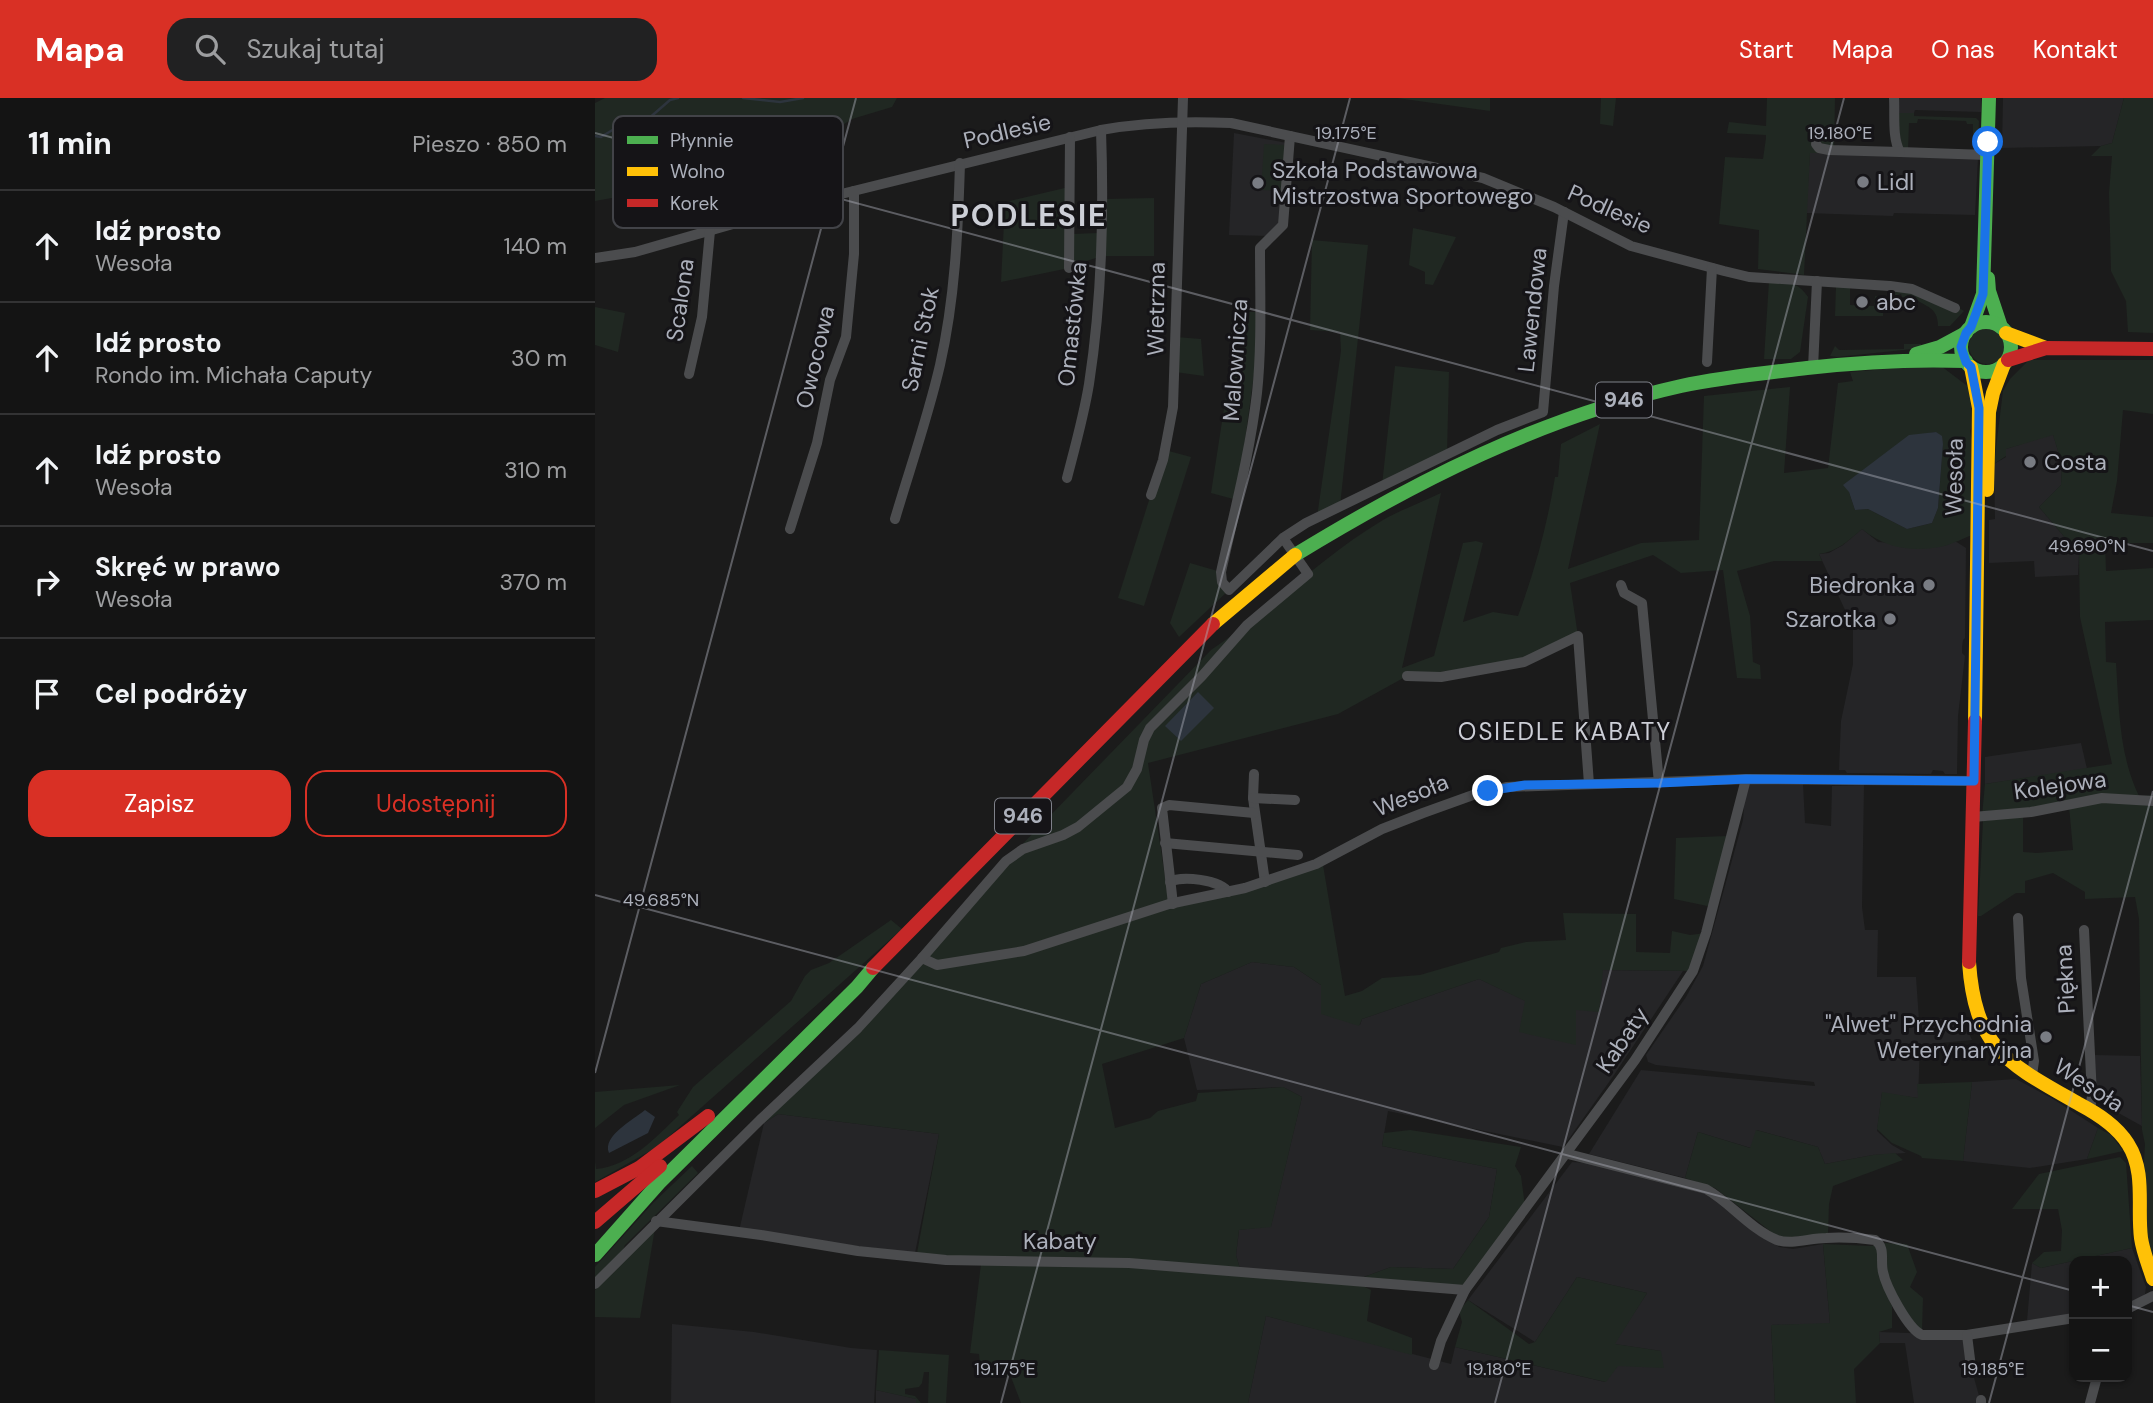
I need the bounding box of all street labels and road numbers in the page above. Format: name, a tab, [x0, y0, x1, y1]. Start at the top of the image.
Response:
street label: Podlesie	[960, 106, 1054, 156]
street label: Podlesie	[1563, 177, 1657, 241]
street label: Lawendowa	[1511, 246, 1553, 374]
street label: Scalona	[659, 257, 701, 343]
street label: Omastówka	[1051, 260, 1093, 388]
street label: Wietrzna	[1140, 262, 1172, 356]
street label: Sarni Stok	[894, 283, 946, 394]
street label: Malownicza	[1216, 298, 1254, 422]
street label: Owocowa	[789, 303, 841, 411]
road number: 946	[1596, 382, 1652, 418]
street label: Wesoła	[1938, 438, 1970, 516]
street label: Kolejowa	[2012, 764, 2108, 806]
street label: Wesoła	[1369, 767, 1453, 823]
road number: 946	[995, 798, 1051, 834]
street label: Piękna	[2048, 944, 2082, 1014]
street label: Kabaty	[1589, 1001, 1655, 1079]
street label: Wesoła	[2048, 1051, 2130, 1119]
street label: Kabaty	[1023, 1226, 1097, 1256]

